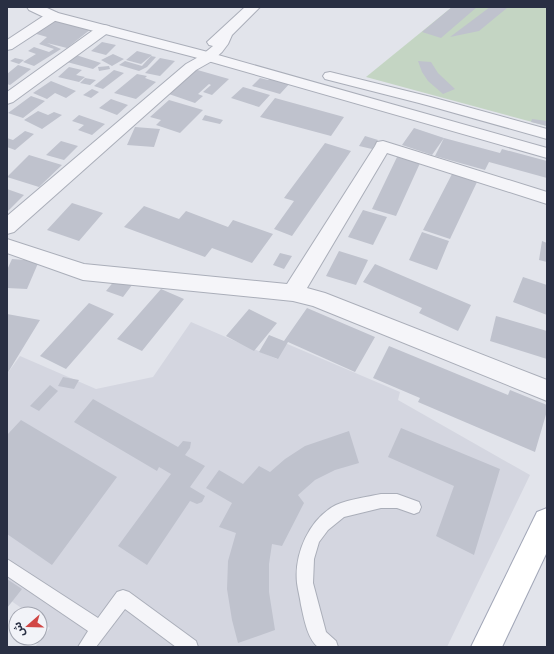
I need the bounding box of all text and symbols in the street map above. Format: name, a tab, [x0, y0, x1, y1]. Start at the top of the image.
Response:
north arrow	[8, 606, 48, 646]
text: ش	[9, 620, 28, 639]

